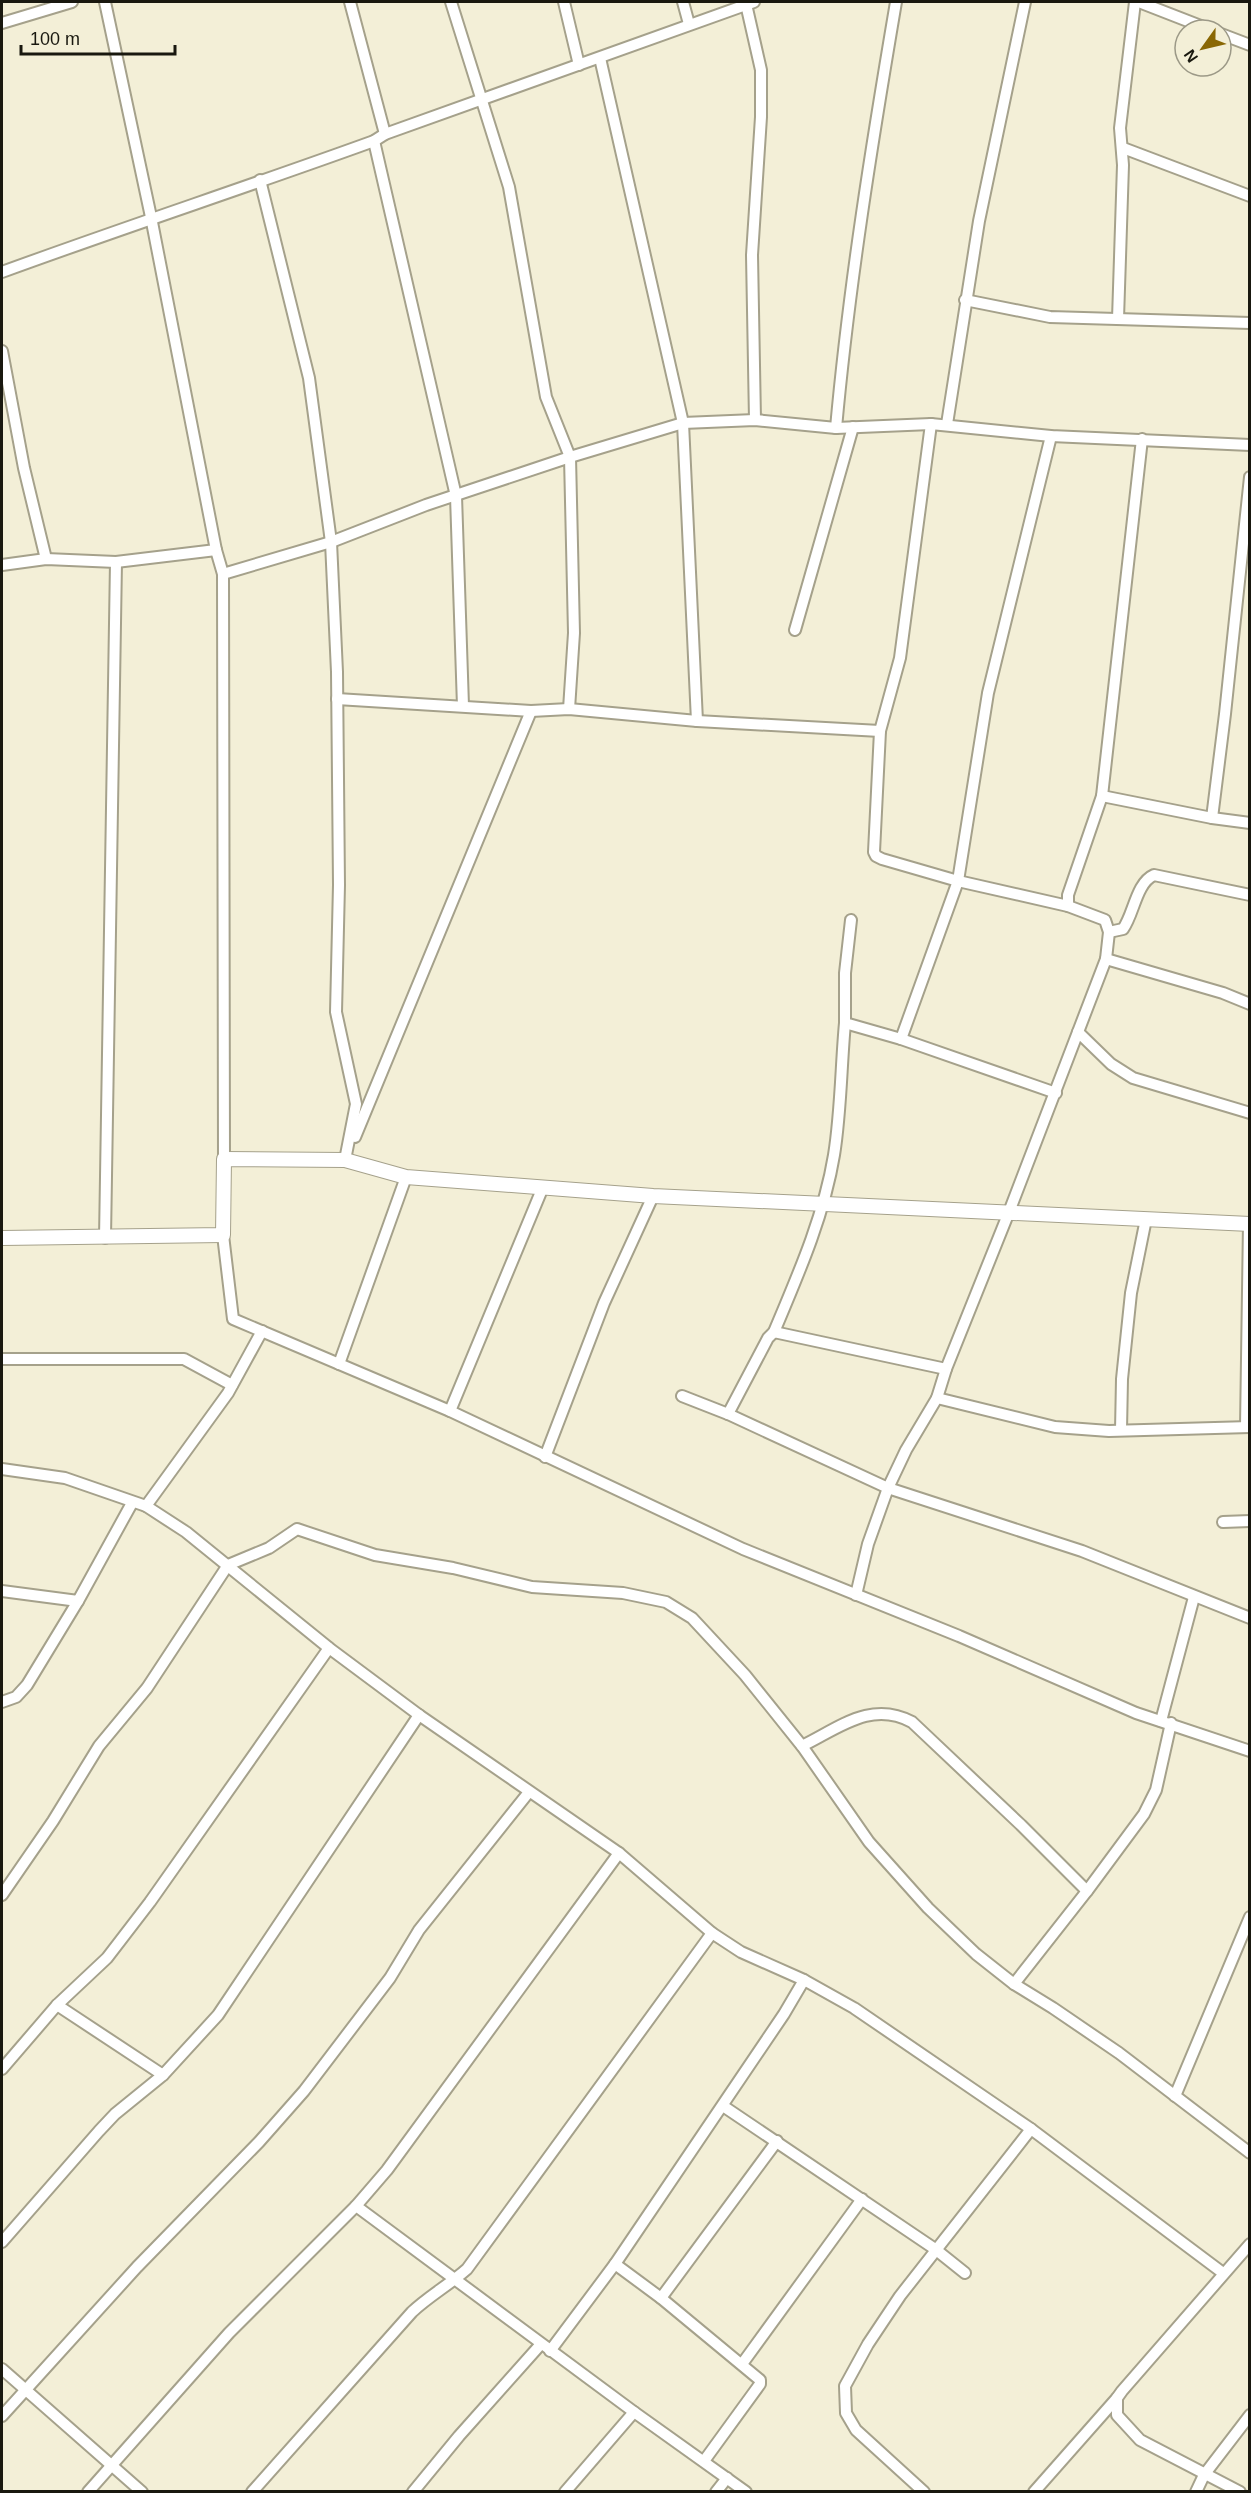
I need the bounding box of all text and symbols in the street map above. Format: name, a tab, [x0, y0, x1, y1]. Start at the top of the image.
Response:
scale bar	[21, 18, 176, 56]
north arrow	[1173, 18, 1233, 78]
text: 100 m	[30, 29, 80, 49]
text: N	[1181, 47, 1201, 66]

